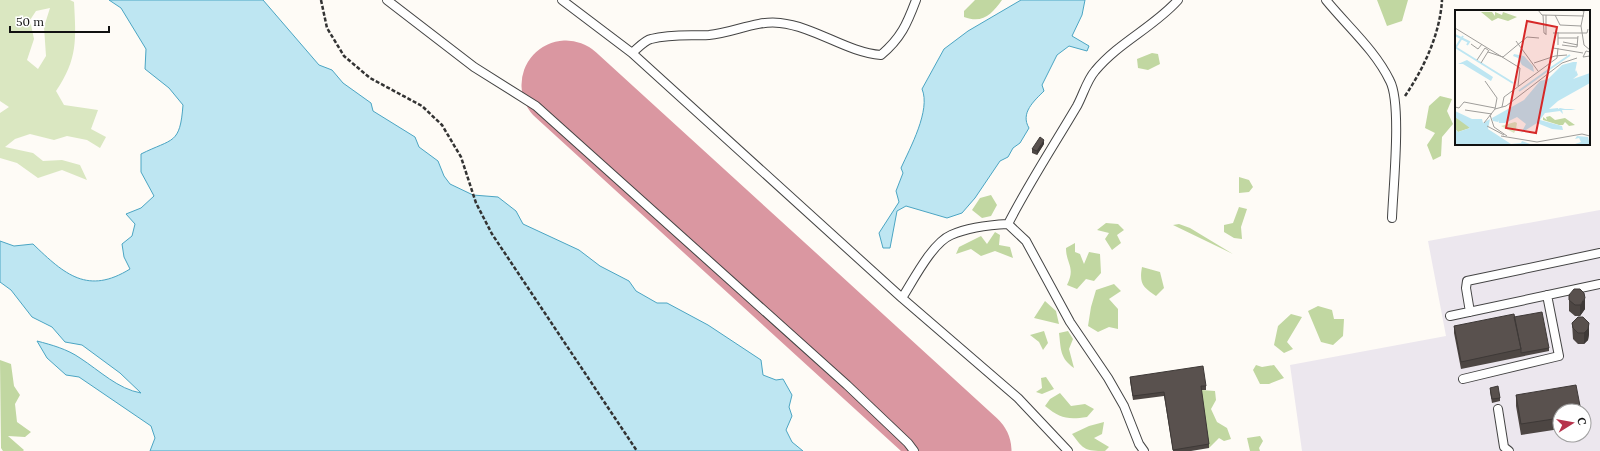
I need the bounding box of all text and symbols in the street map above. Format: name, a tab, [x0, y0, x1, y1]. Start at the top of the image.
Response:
scale bar	[10, 8, 109, 34]
inset map	[1455, 10, 1590, 145]
text: 50 m	[16, 14, 44, 29]
north arrow	[1552, 403, 1592, 443]
text: С	[1574, 416, 1589, 427]

